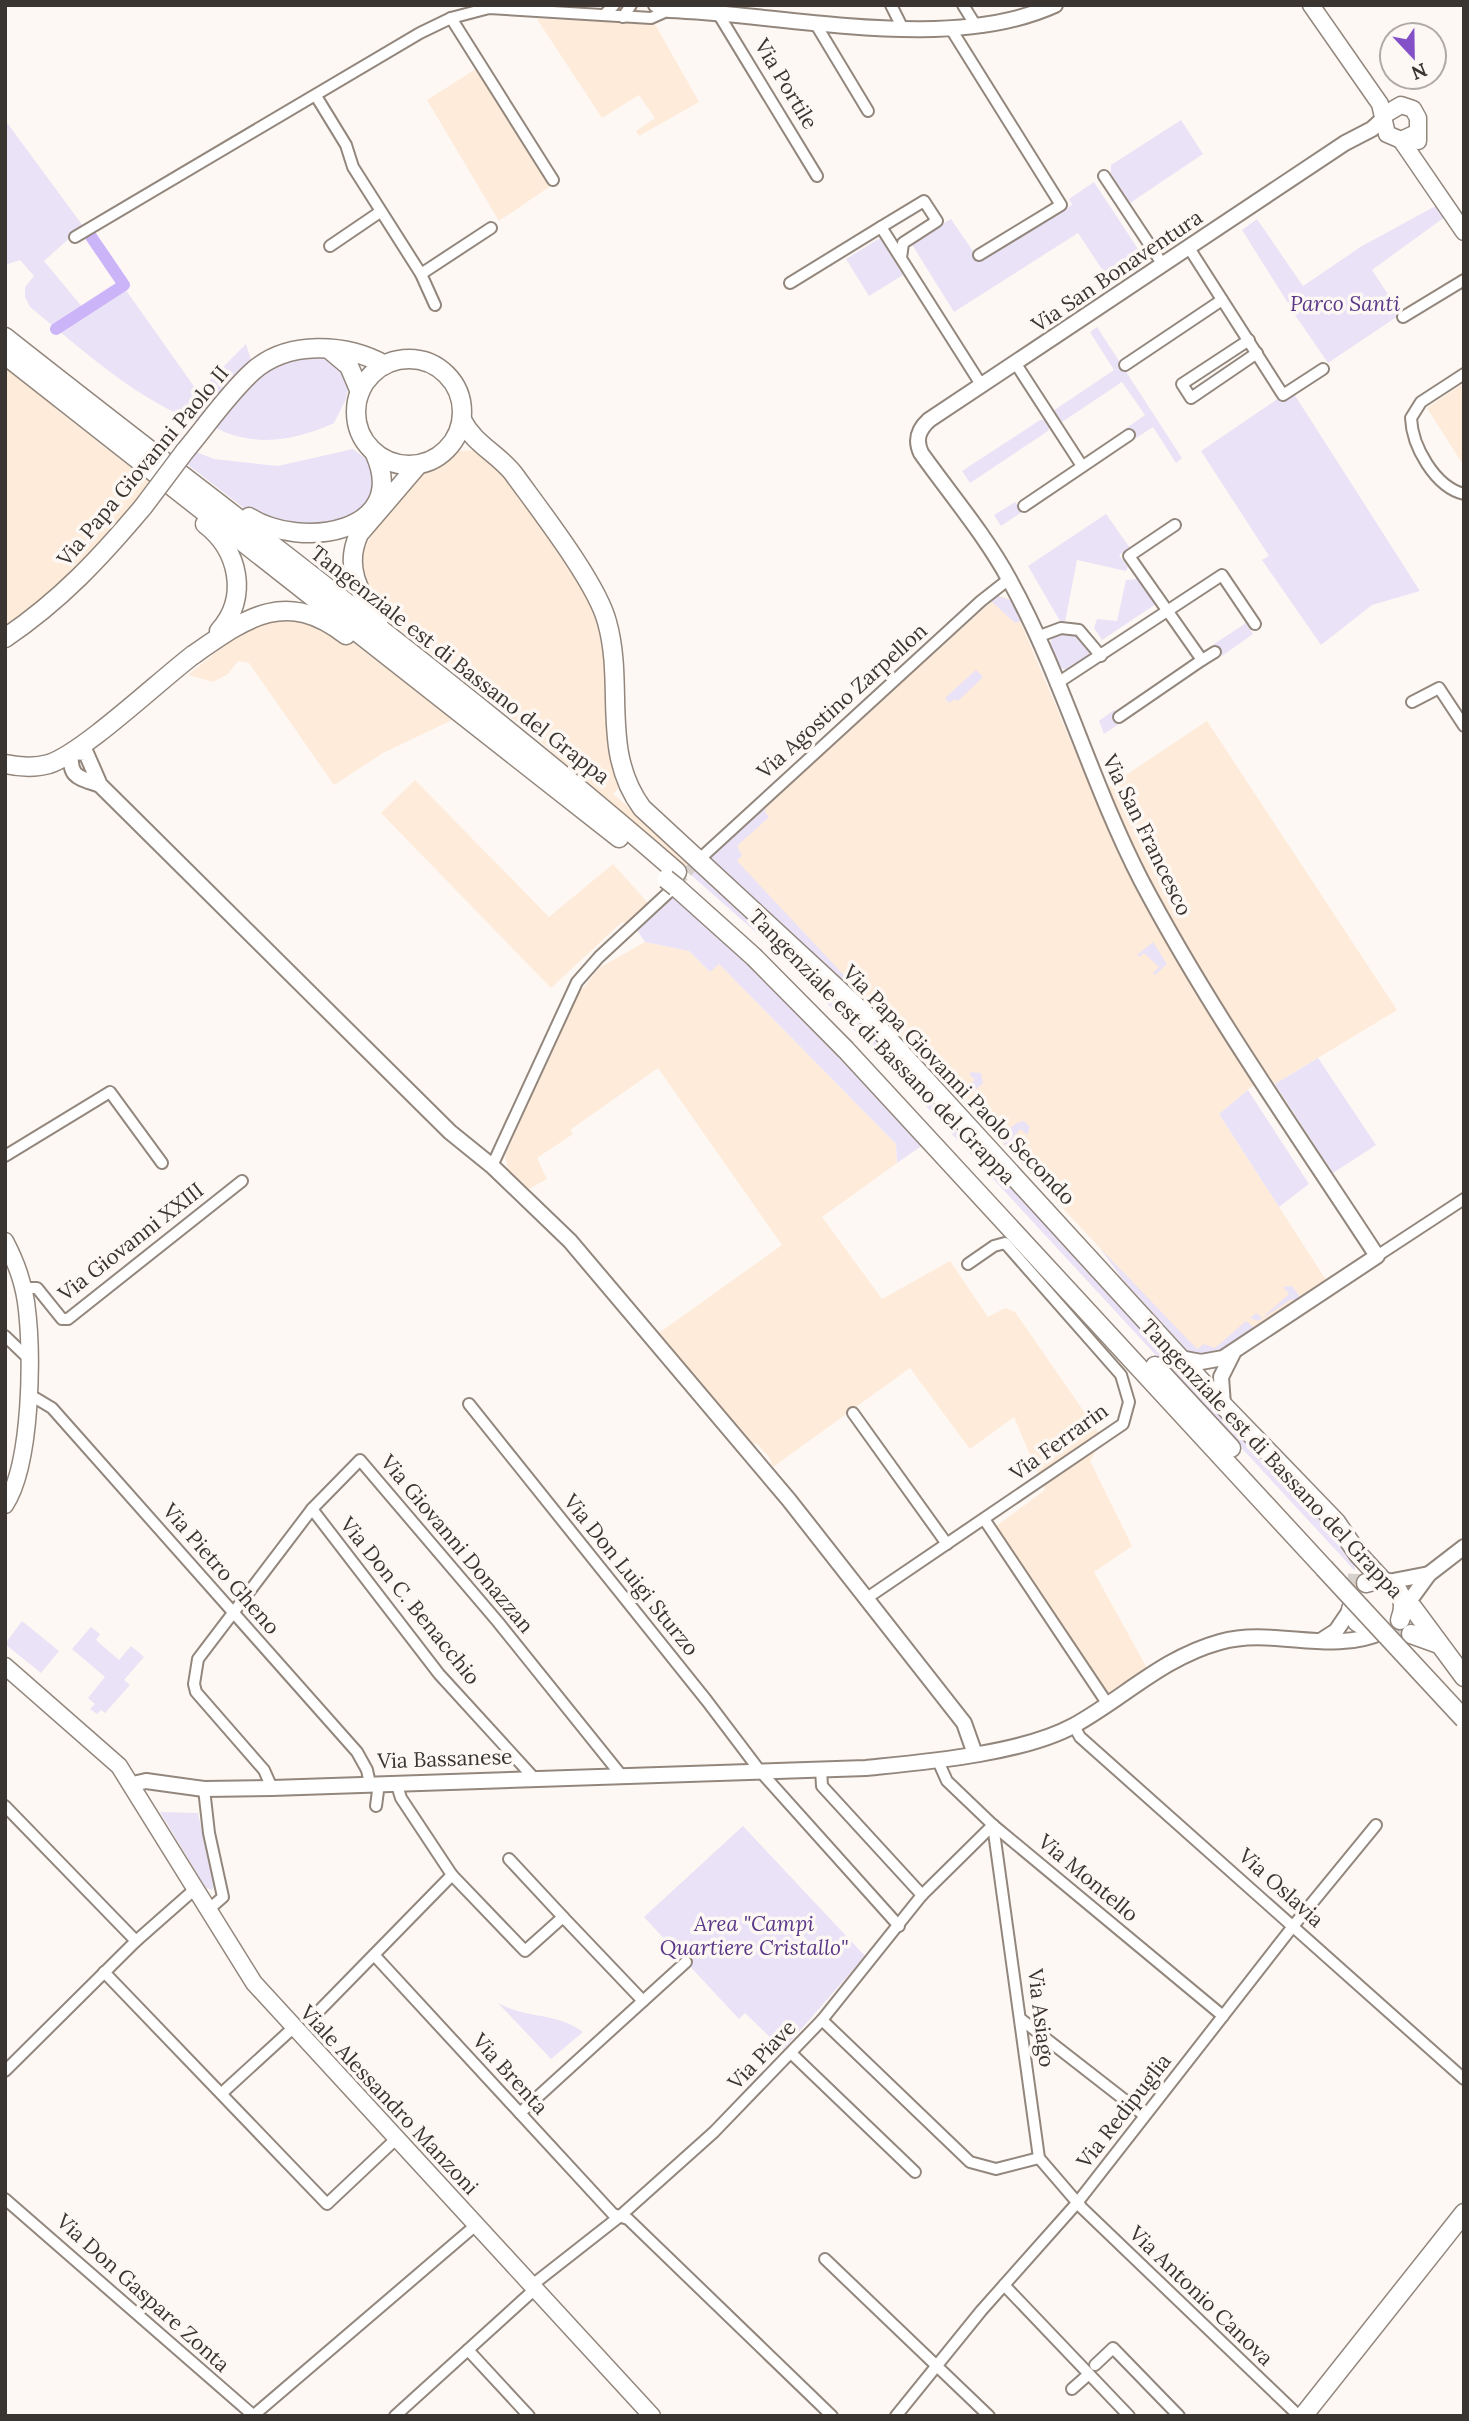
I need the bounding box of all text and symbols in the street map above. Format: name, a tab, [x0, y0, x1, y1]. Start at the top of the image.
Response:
north arrow	[1378, 21, 1448, 91]
street label: Via Portile	[748, 33, 824, 134]
text: N	[1408, 58, 1431, 86]
street label: Via San Bonaventura	[1025, 203, 1207, 338]
park label: Parco Santi	[1290, 290, 1400, 317]
street label: Via Papa Giovanni Paolo II	[50, 360, 234, 572]
street label: Tangenziale est di Bassano del Grappa	[305, 539, 616, 790]
street label: Via Agostino Zarpellon	[750, 617, 933, 785]
street label: Via San Francesco	[1096, 749, 1198, 920]
street label: Tangenziale est di Bassano del Grappa	[743, 903, 1022, 1190]
street label: Via Papa Giovanni Paolo Secondo	[837, 958, 1081, 1210]
street label: Via Giovanni XXIII	[52, 1176, 209, 1307]
street label: Tangenziale est di Bassano del Grappa	[1135, 1313, 1409, 1604]
street label: Via Ferrarin	[1004, 1397, 1113, 1487]
street label: Via Giovanni Donazzan	[374, 1448, 540, 1638]
street label: Via Don Luigi Sturzo	[557, 1488, 705, 1661]
street label: Via Pietro Gheno	[156, 1497, 286, 1640]
street label: Via Don C. Benacchio	[334, 1510, 486, 1690]
street label: Via Bassanese	[376, 1743, 513, 1774]
street label: Via Montello	[1032, 1827, 1144, 1927]
street label: Via Oslavia	[1232, 1842, 1330, 1933]
park label: Area "Campi Quartiere Cristallo"	[660, 1910, 848, 1961]
street label: Via Asiago	[1022, 1966, 1061, 2069]
street label: Viale Alessandro Manzoni	[294, 1998, 484, 2200]
street label: Via Piave	[721, 2014, 801, 2096]
street label: Via Brenta	[466, 2027, 554, 2120]
street label: Via Redipuglia	[1070, 2048, 1177, 2174]
street label: Via Don Gaspare Zonta	[50, 2207, 236, 2378]
street label: Via Antonio Canova	[1123, 2219, 1279, 2371]

